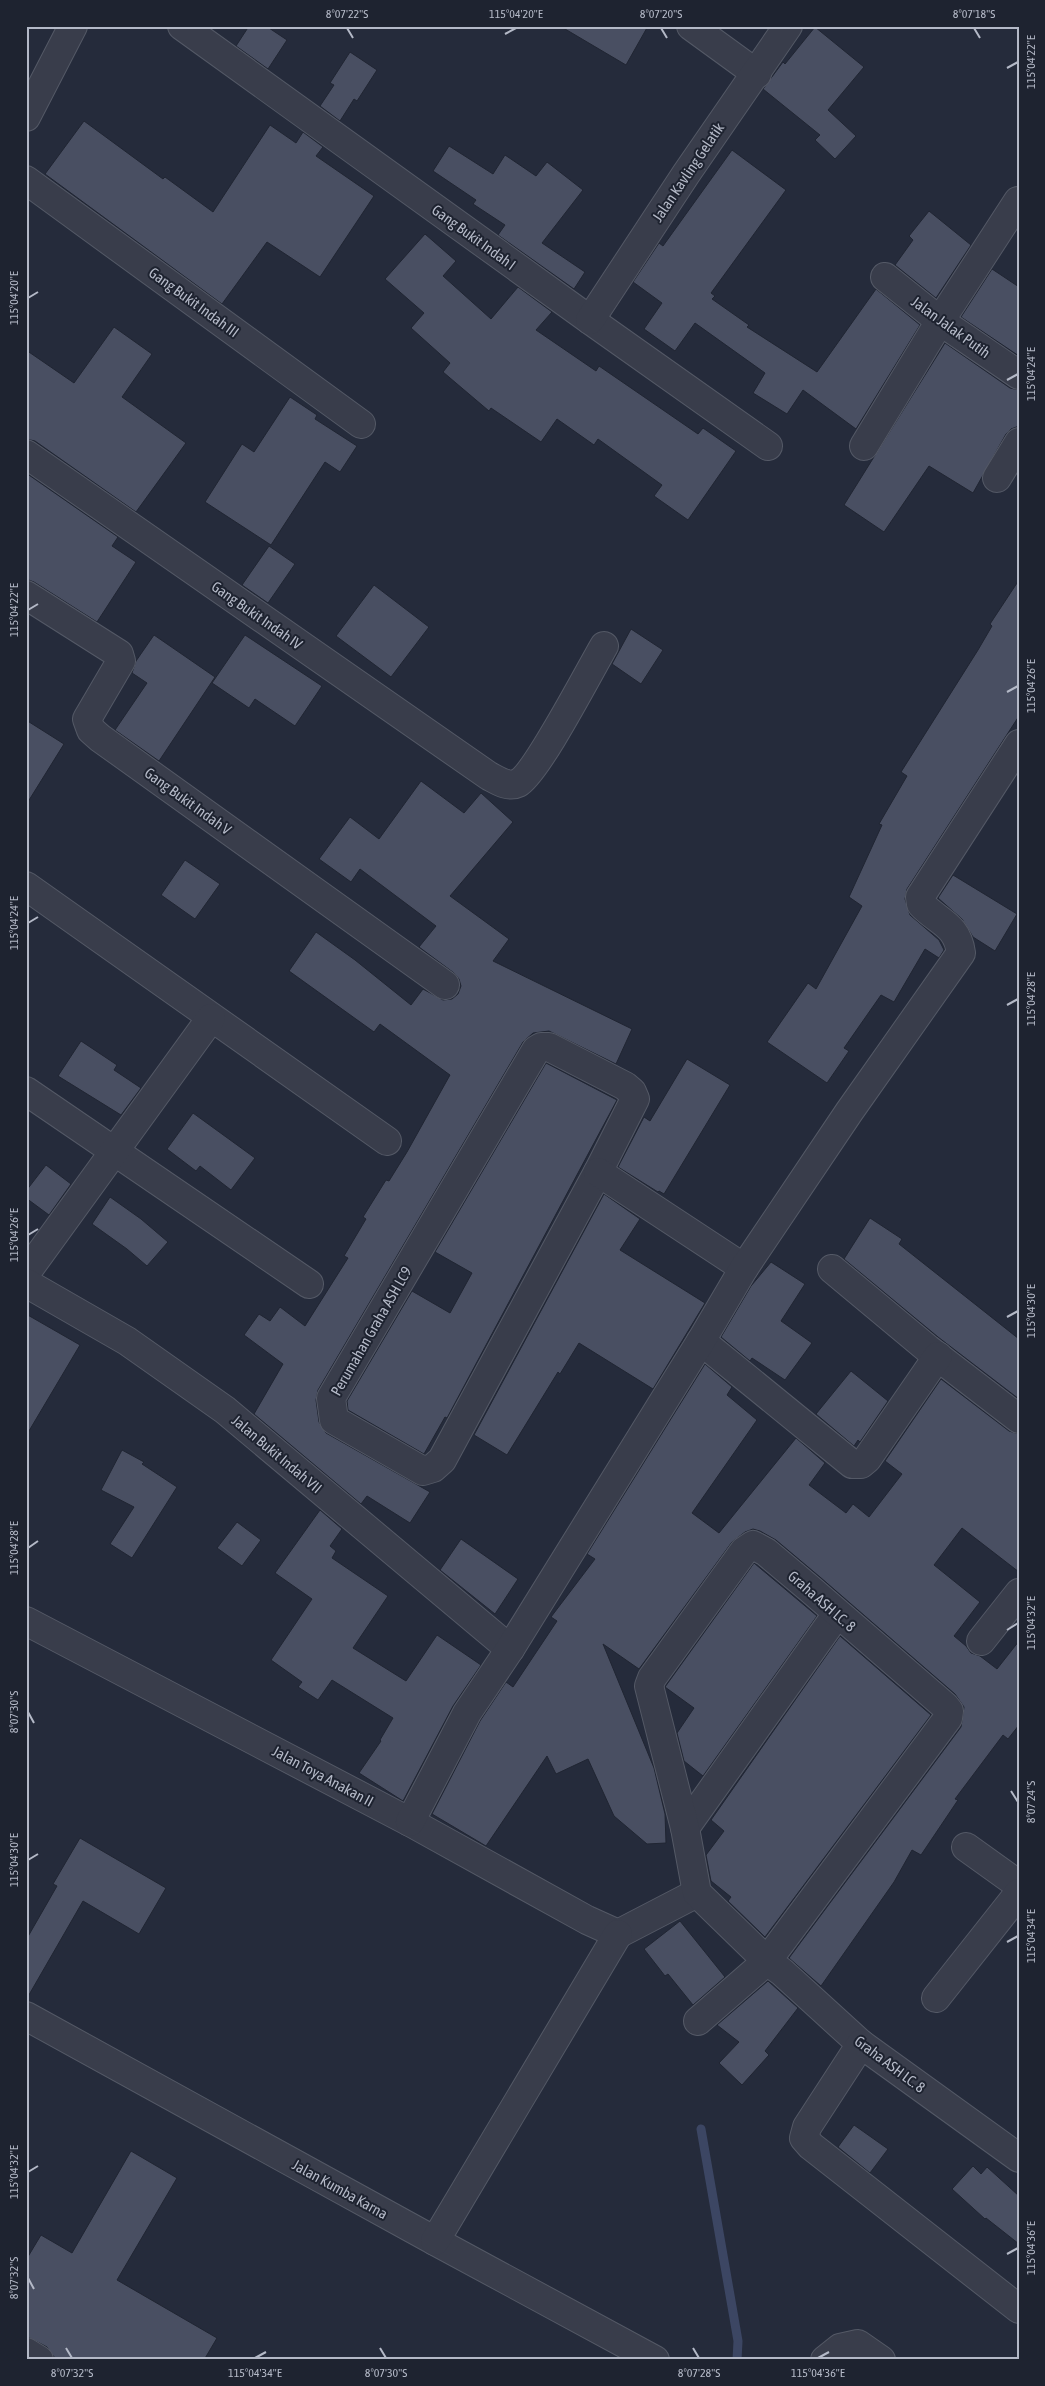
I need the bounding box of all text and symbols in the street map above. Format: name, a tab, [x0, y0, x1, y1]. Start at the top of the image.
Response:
text: 8°07'22"S	[326, 7, 368, 21]
text: 115°04'20"E	[489, 7, 543, 21]
text: 8°07'20"S	[640, 7, 682, 21]
text: 8°07'18"S	[953, 7, 995, 21]
text: 115°04'22"E	[1024, 35, 1038, 89]
street label: Jalan Kavling Gelatik	[649, 119, 728, 225]
street label: Gang Bukit Indah I	[429, 201, 519, 273]
street label: Gang Bukit Indah III	[146, 264, 242, 340]
text: 115°04'20"E	[7, 271, 21, 325]
street label: Jalan Jalak Putih	[908, 293, 994, 361]
text: 115°04'24"E	[1024, 347, 1038, 401]
street label: Gang Bukit Indah IV	[208, 577, 306, 653]
text: 115°04'22"E	[7, 583, 21, 637]
text: 115°04'26"E	[1024, 659, 1038, 713]
street label: Gang Bukit Indah V	[141, 764, 235, 838]
text: 115°04'24"E	[7, 896, 21, 950]
text: 115°04'28"E	[1024, 972, 1038, 1026]
text: 115°04'26"E	[7, 1208, 21, 1262]
street label: Perumahan Graha ASH LC9	[327, 1263, 415, 1399]
text: 115°04'30"E	[1024, 1284, 1038, 1338]
street label: Jalan Bukit Indah VII	[229, 1412, 325, 1496]
text: 115°04'28"E	[7, 1521, 21, 1575]
street label: Graha ASH LC. 8	[785, 1567, 859, 1635]
text: 115°04'32"E	[1024, 1596, 1038, 1650]
text: 8°07'30"S	[7, 1691, 21, 1733]
street label: Jalan Toya Anakan II	[270, 1742, 376, 1810]
text: 8°07'24"S	[1024, 1781, 1038, 1823]
text: 115°04'30"E	[7, 1833, 21, 1887]
text: 115°04'34"E	[1024, 1909, 1038, 1963]
street label: Graha ASH LC. 8	[851, 2032, 929, 2096]
text: 115°04'32"E	[7, 2145, 21, 2199]
street label: Jalan Kumba Karna	[289, 2156, 391, 2222]
text: 115°04'36"E	[1024, 2221, 1038, 2275]
text: 8°07'32"S	[7, 2257, 21, 2299]
text: 8°07'32"S	[51, 2366, 93, 2380]
text: 115°04'34"E	[228, 2366, 282, 2380]
text: 8°07'30"S	[365, 2366, 407, 2380]
text: 8°07'28"S	[678, 2366, 720, 2380]
text: 115°04'36"E	[791, 2366, 845, 2380]

